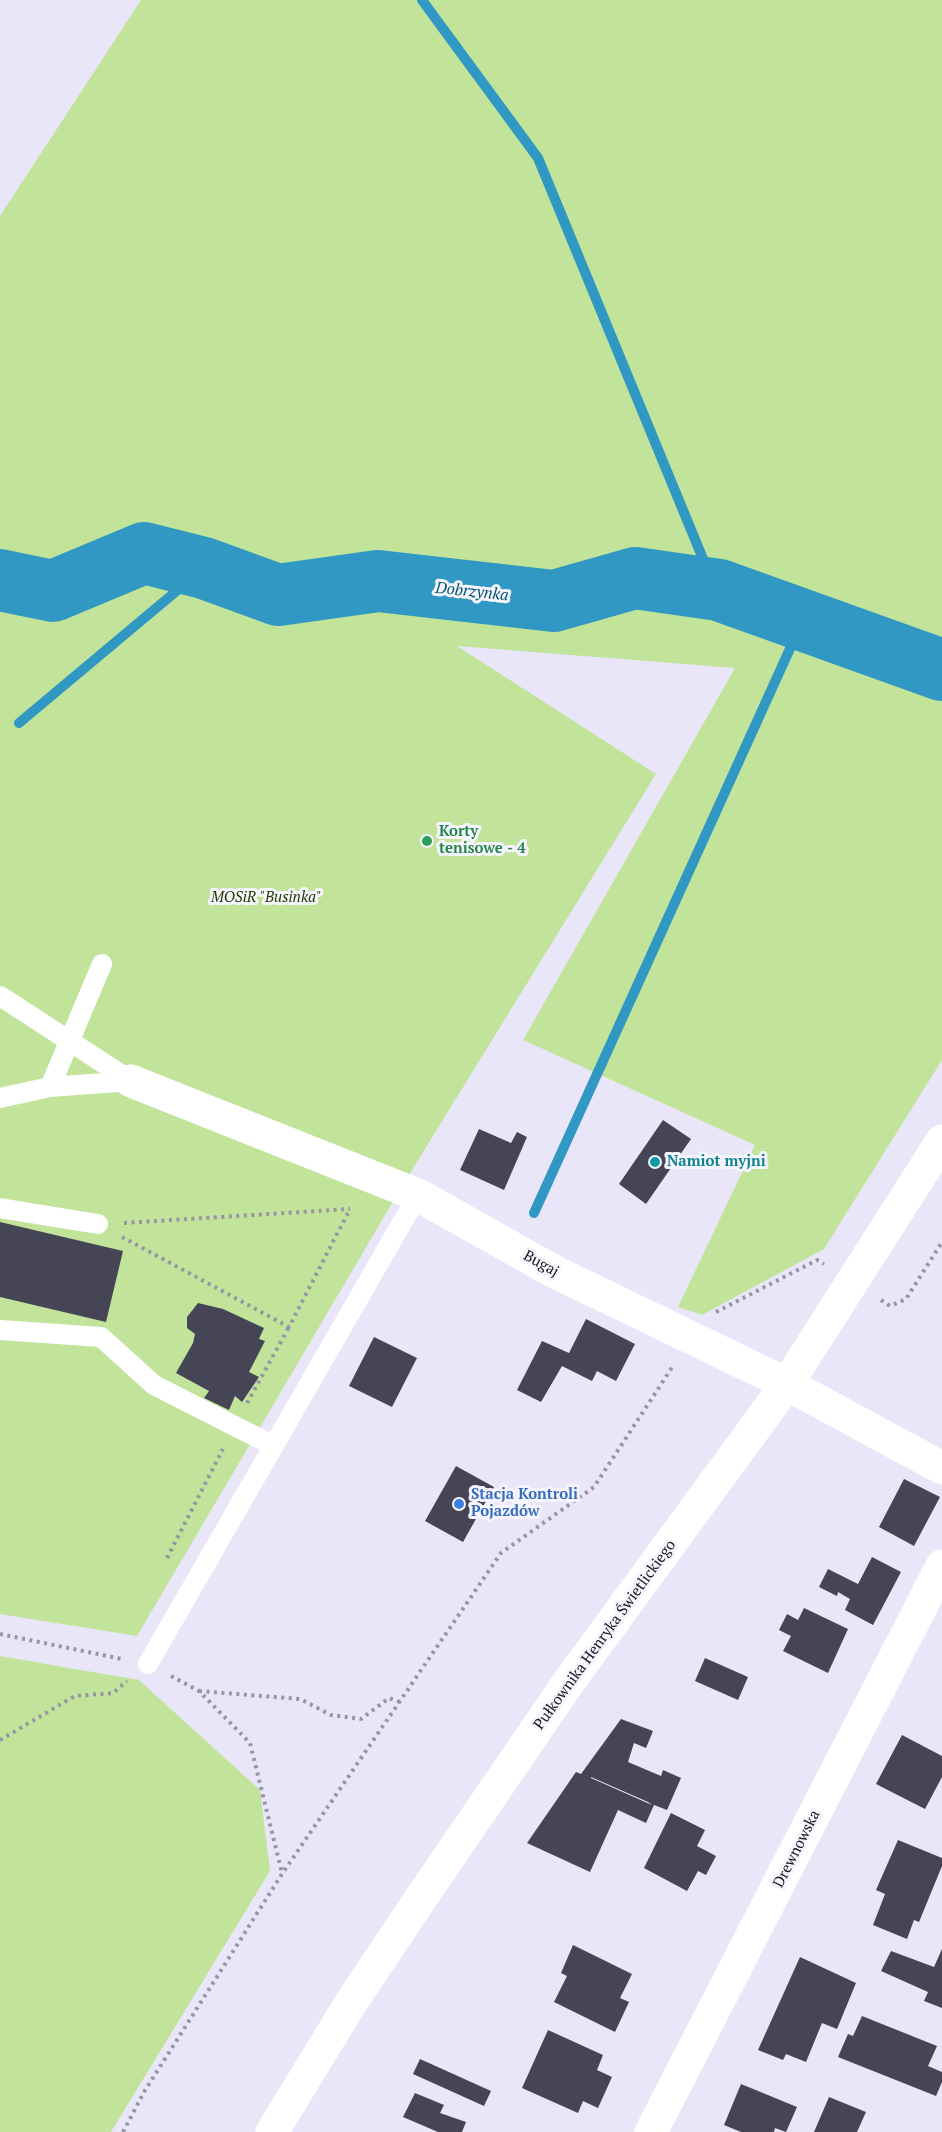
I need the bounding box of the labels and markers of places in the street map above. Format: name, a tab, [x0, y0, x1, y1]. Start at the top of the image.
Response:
place label: Korty tenisowe - 4	[439, 823, 526, 858]
marker: Korty tenisowe - 4	[420, 834, 434, 848]
place label: Namiot myjni	[667, 1153, 766, 1171]
marker: Namiot myjni	[648, 1155, 662, 1169]
place label: Stacja Kontroli Pojazdów	[471, 1486, 578, 1521]
marker: Stacja Kontroli Pojazdów	[452, 1497, 466, 1511]

